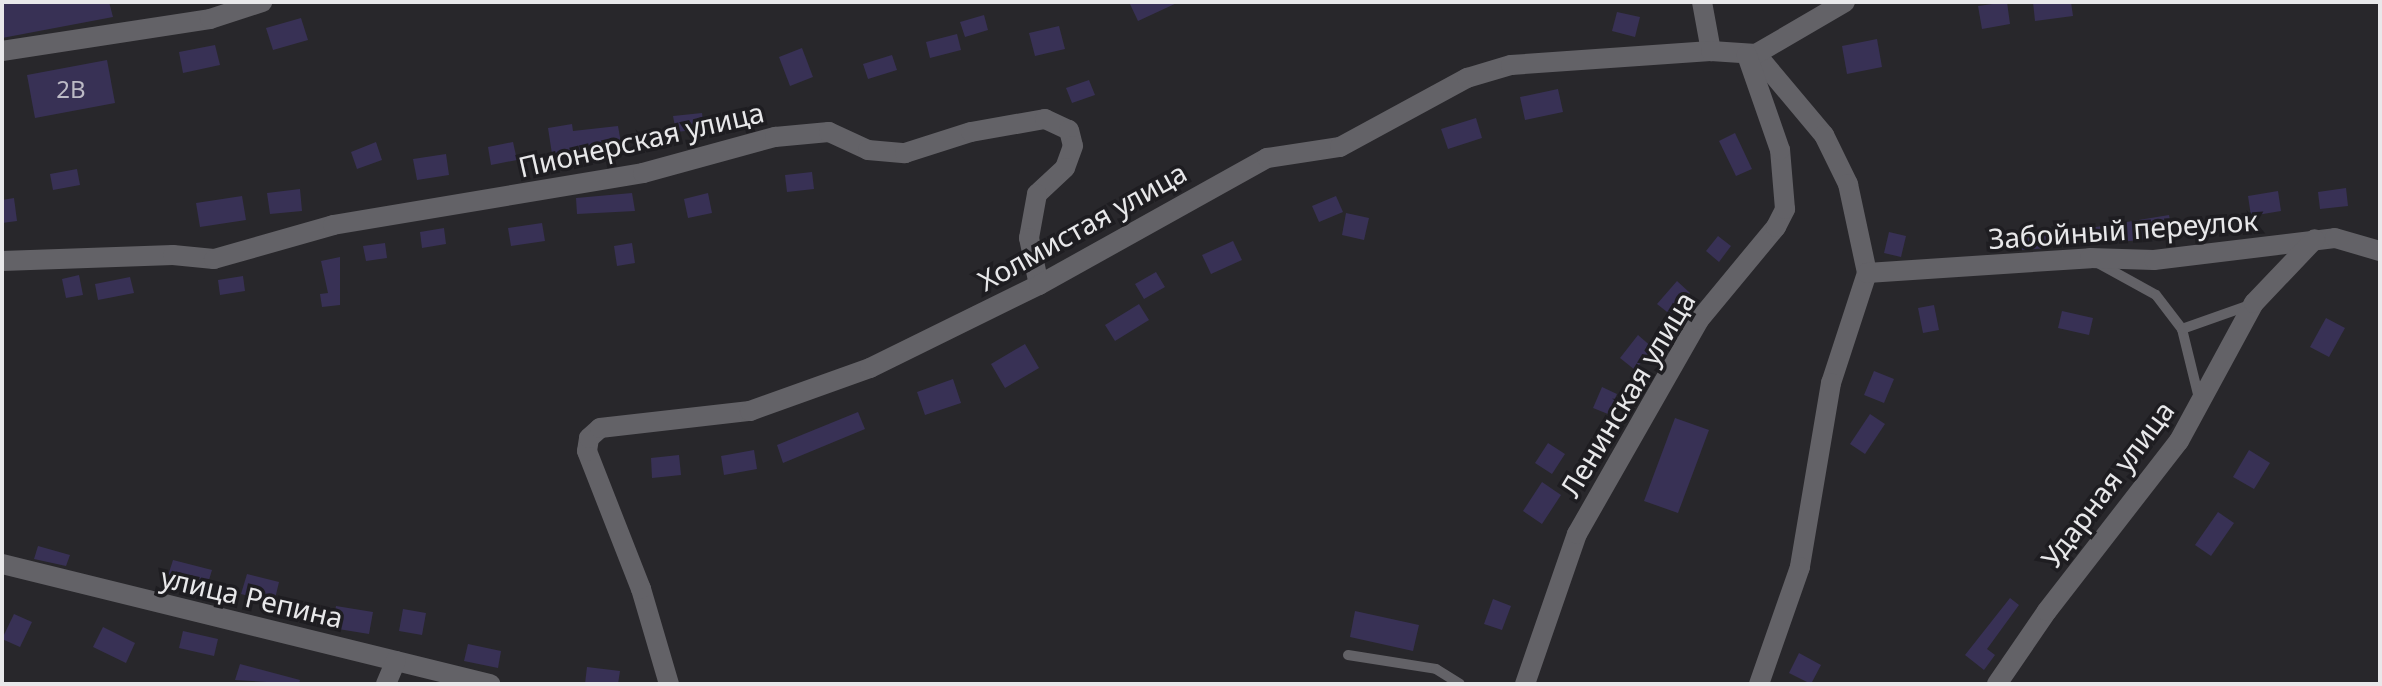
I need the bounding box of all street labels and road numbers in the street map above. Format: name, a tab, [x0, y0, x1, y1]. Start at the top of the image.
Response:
street label: Пионерская улица	[515, 94, 767, 184]
street label: Холмистая улица	[972, 155, 1192, 297]
street label: Забойный переулок	[1987, 203, 2259, 255]
street label: Ленинская улица	[1553, 285, 1701, 503]
street label: Ударная улица	[2034, 394, 2180, 574]
street label: улица Репина	[158, 560, 346, 634]

